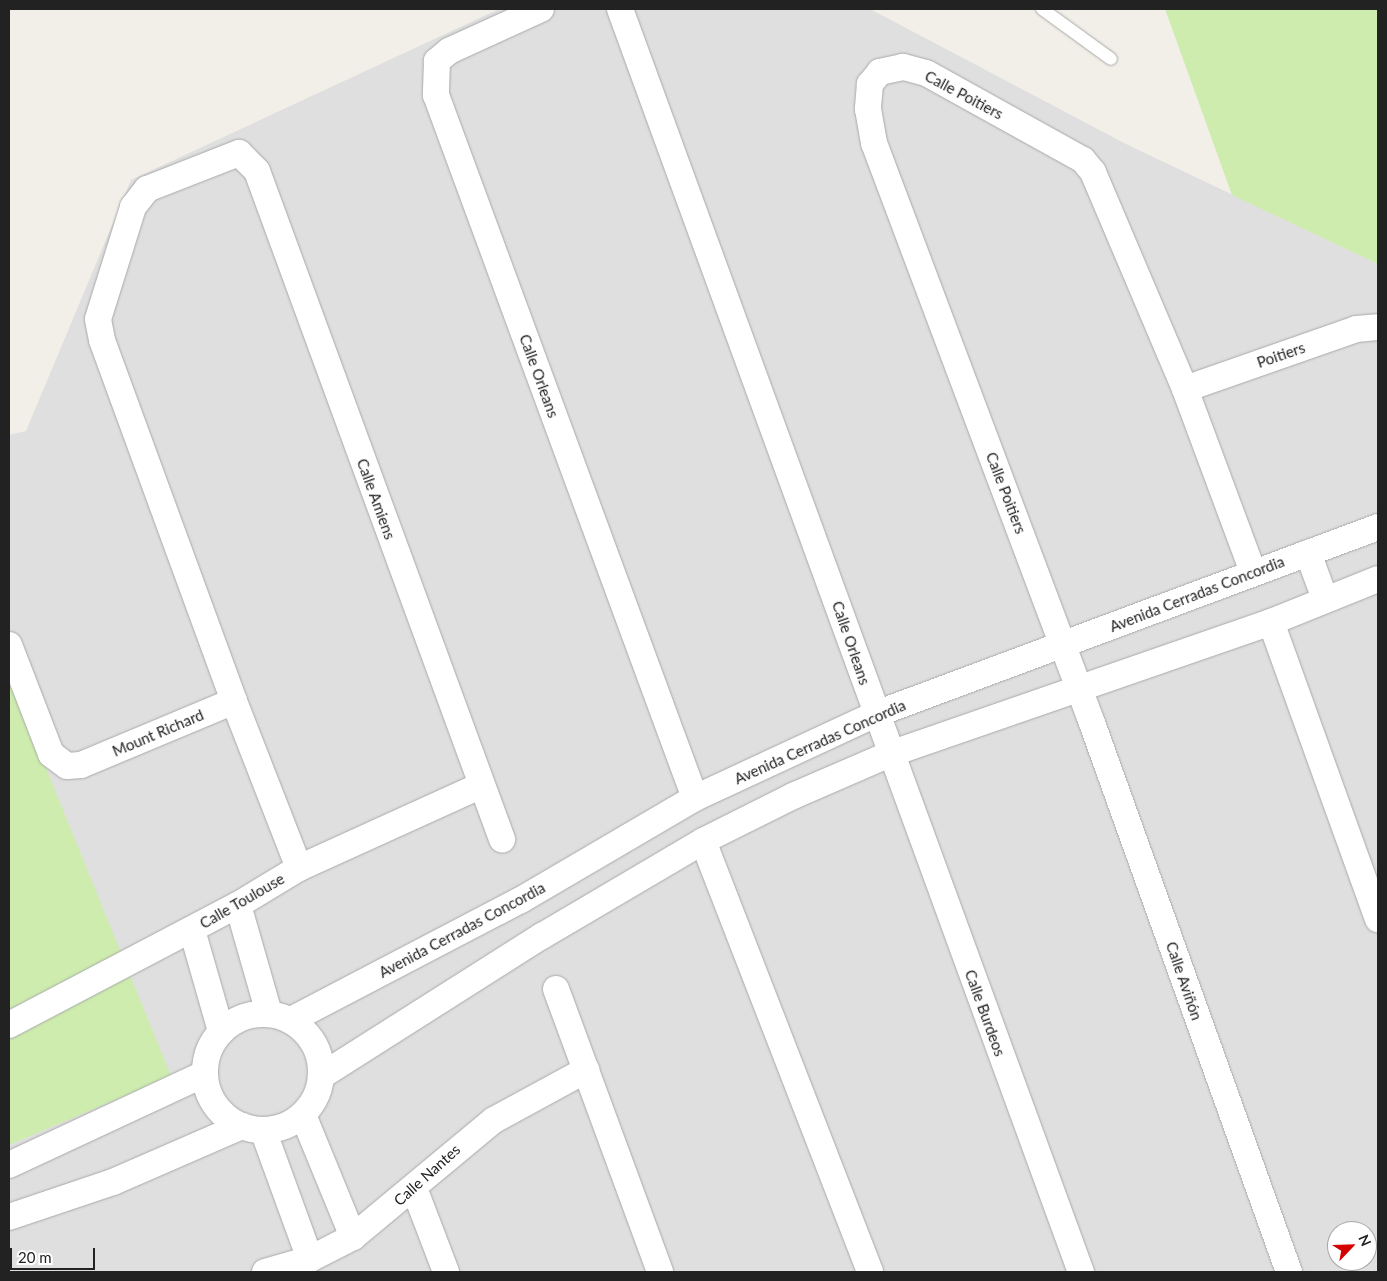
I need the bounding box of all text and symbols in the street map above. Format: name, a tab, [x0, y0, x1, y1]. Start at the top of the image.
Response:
street label: Calle Poitiers	[922, 67, 1006, 123]
street label: Calle Orleans	[516, 332, 562, 420]
street label: Poitiers	[1255, 338, 1307, 372]
street label: Calle Poitiers	[982, 450, 1030, 536]
street label: Calle Amiens	[353, 456, 399, 542]
street label: Avenida Cerradas Concordia	[1107, 552, 1287, 636]
street label: Calle Orleans	[828, 599, 874, 687]
street label: Avenida Cerradas Concordia	[731, 696, 909, 788]
street label: Mount Richard	[110, 706, 206, 760]
street label: Calle Toulouse	[196, 869, 288, 933]
street label: Avenida Cerradas Concordia	[376, 878, 548, 982]
street label: Calle Aviñón	[1162, 939, 1206, 1023]
street label: Calle Burdeos	[961, 967, 1009, 1059]
street label: Calle Nantes	[390, 1141, 464, 1209]
north arrow	[1327, 1221, 1377, 1271]
text: N	[1355, 1232, 1375, 1248]
scale bar	[12, 1238, 98, 1270]
text: 20 m	[18, 1248, 52, 1266]

